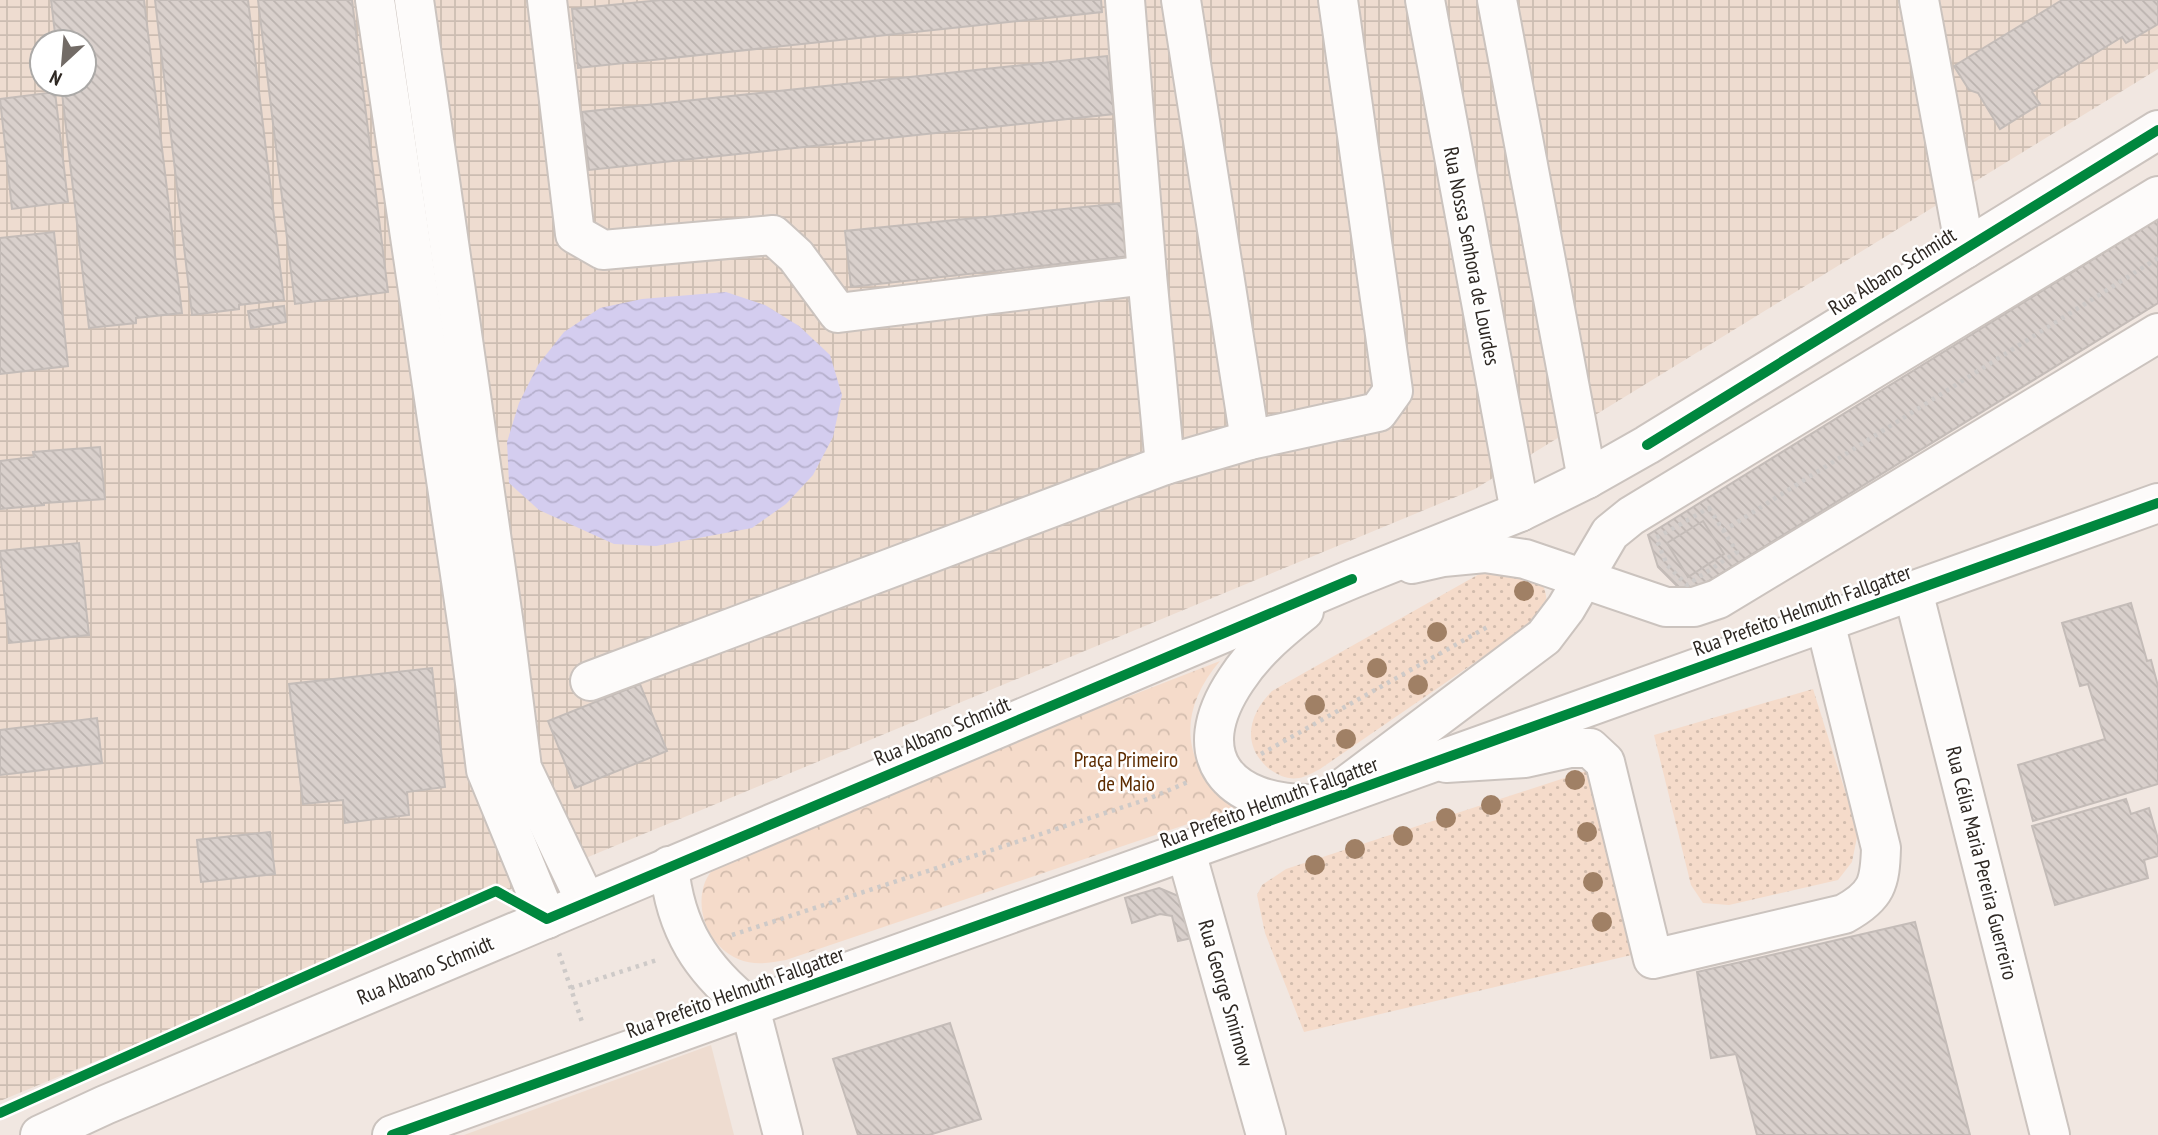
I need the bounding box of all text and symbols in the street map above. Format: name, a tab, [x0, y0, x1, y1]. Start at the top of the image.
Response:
north arrow	[28, 28, 98, 98]
text: N	[46, 65, 65, 91]
street label: Rua Nossa Senhora de Lourdes	[1438, 144, 1506, 368]
street label: Rua Albano Schmidt	[1823, 221, 1961, 321]
street label: Rua Prefeito Helmuth Fallgatter	[1689, 558, 1915, 662]
street label: Rua Albano Schmidt	[870, 690, 1014, 772]
street label: Rua Célia Maria Pereira Guerreiro	[1940, 743, 2024, 983]
park label: Praça Primeiro de Maio	[1074, 746, 1178, 797]
street label: Rua Prefeito Helmuth Fallgatter	[1156, 750, 1382, 854]
street label: Rua George Smirnow	[1192, 917, 1260, 1070]
street label: Rua Albano Schmidt	[353, 929, 497, 1011]
street label: Rua Prefeito Helmuth Fallgatter	[622, 940, 848, 1044]

